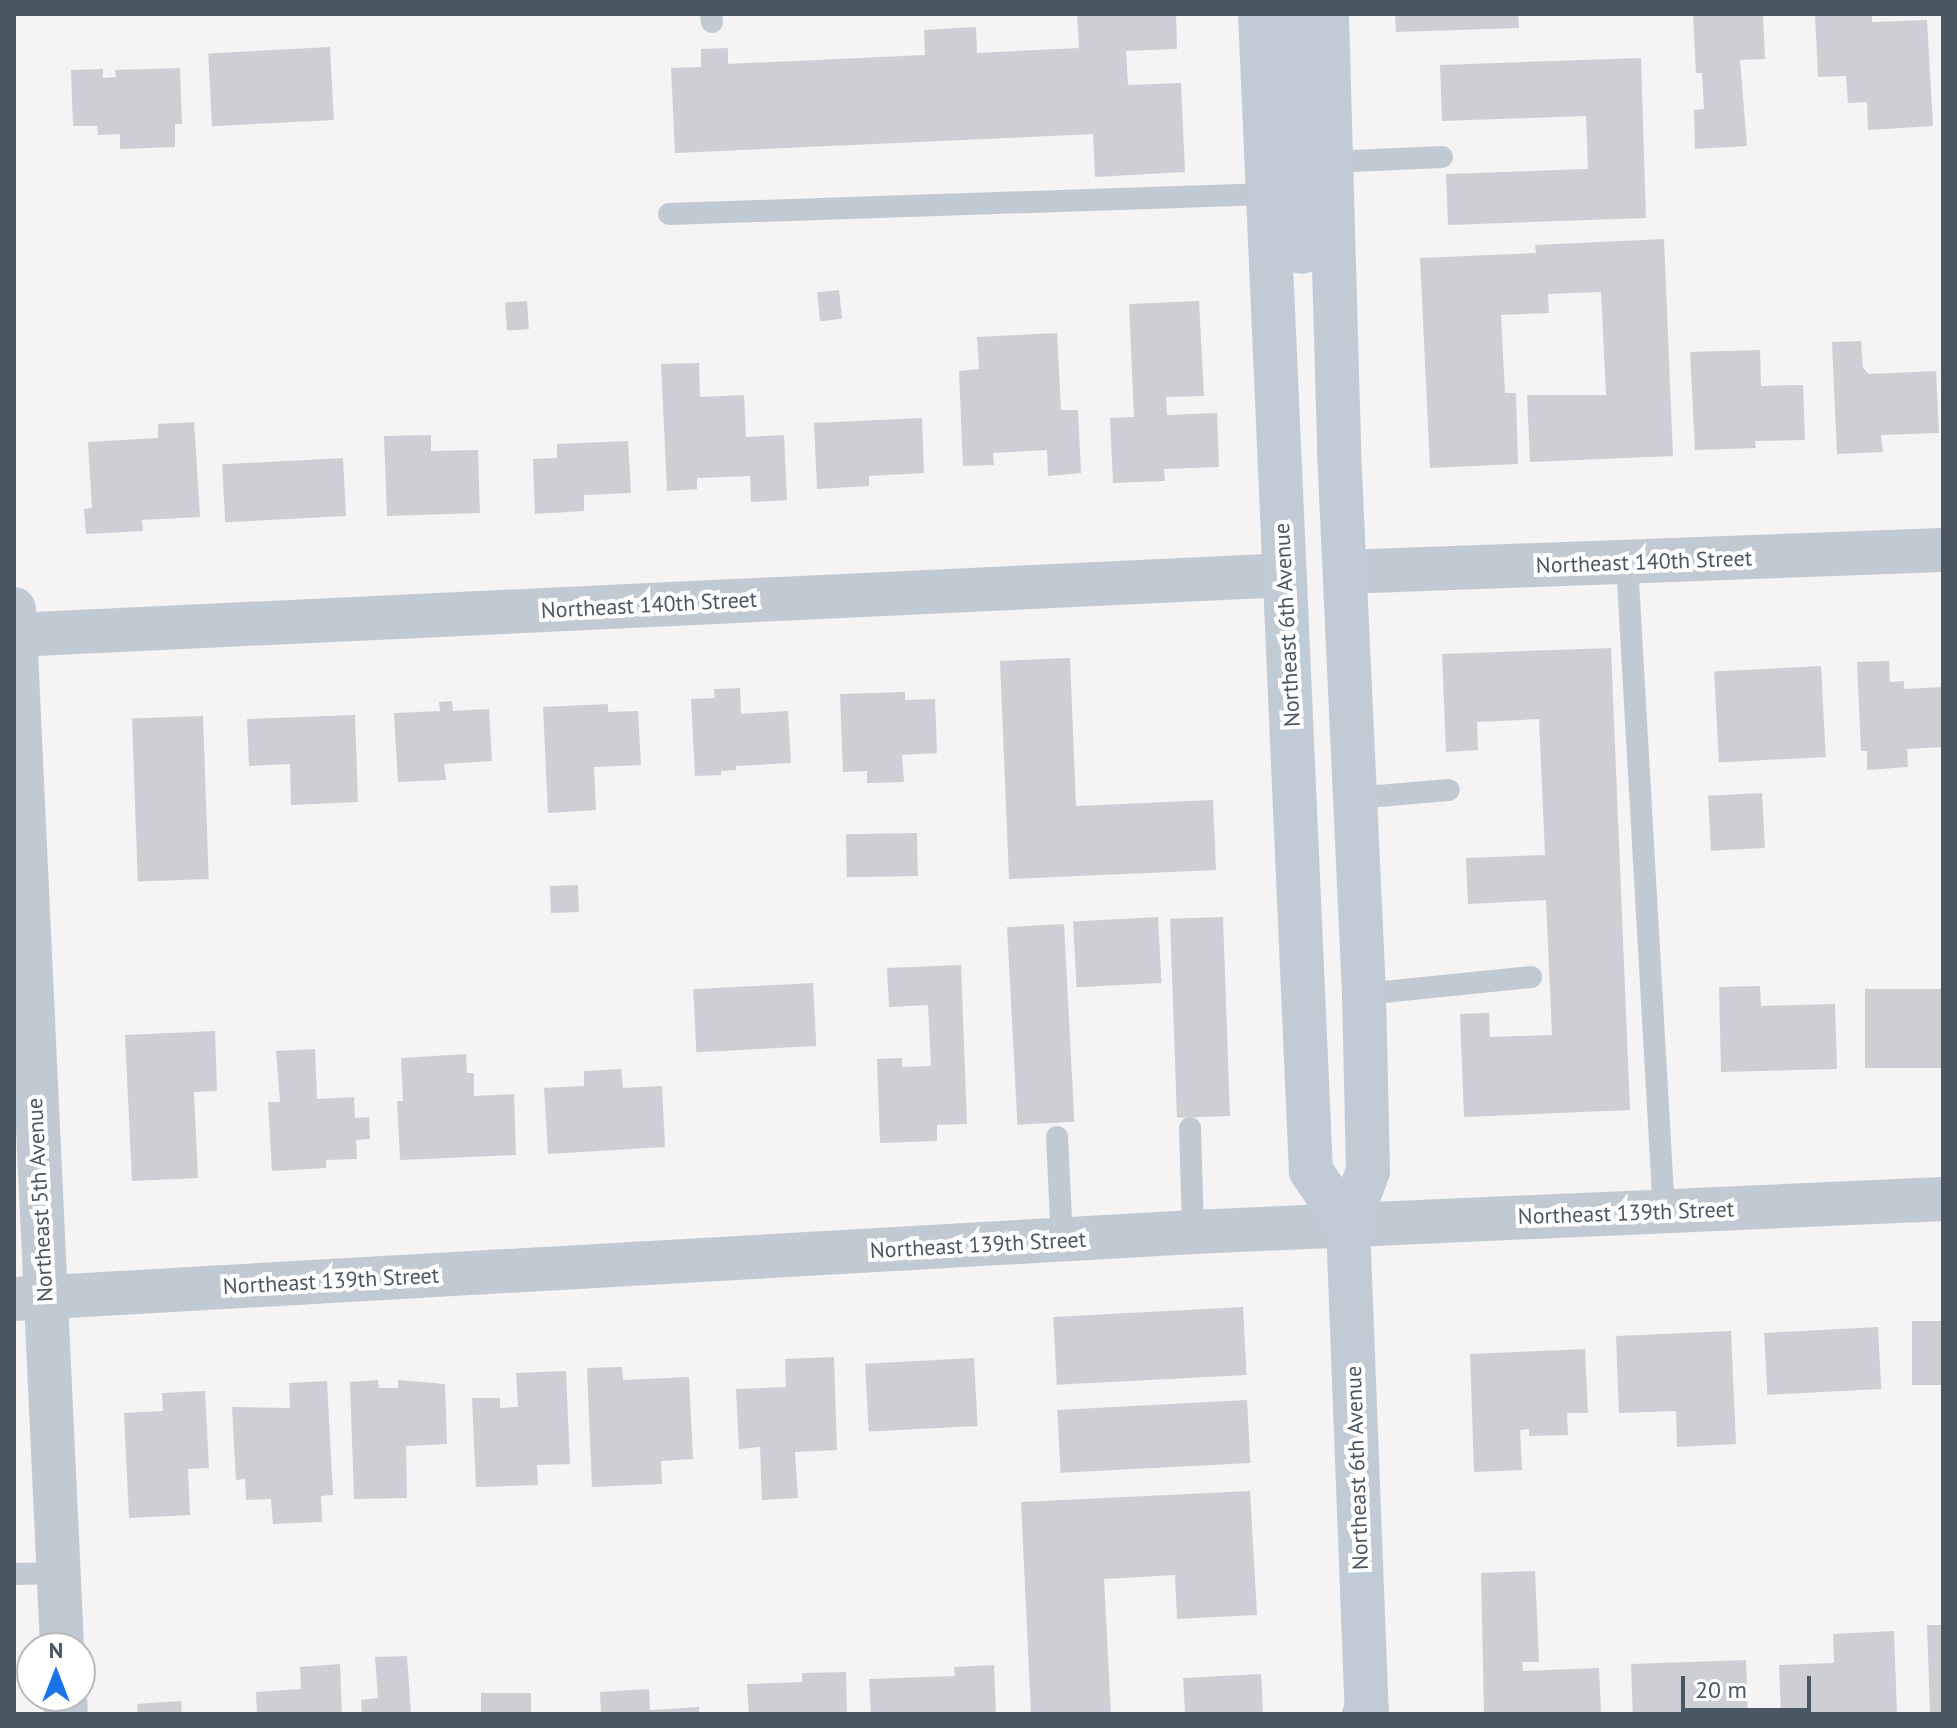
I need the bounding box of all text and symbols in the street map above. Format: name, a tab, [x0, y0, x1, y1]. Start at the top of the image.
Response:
street label: Northeast 6th Avenue	[1268, 522, 1306, 728]
street label: Northeast 140th Street	[1535, 545, 1753, 579]
street label: Northeast 140th Street	[540, 586, 758, 624]
street label: Northeast 5th Avenue	[21, 1097, 59, 1303]
street label: Northeast 139th Street	[1517, 1196, 1735, 1230]
street label: Northeast 139th Street	[869, 1226, 1087, 1264]
street label: Northeast 139th Street	[222, 1262, 440, 1300]
street label: Northeast 6th Avenue	[1340, 1365, 1374, 1571]
north arrow	[16, 1632, 96, 1712]
text: N	[49, 1636, 63, 1664]
scale bar	[1685, 1660, 1815, 1710]
text: 20 m	[1695, 1674, 1747, 1705]

